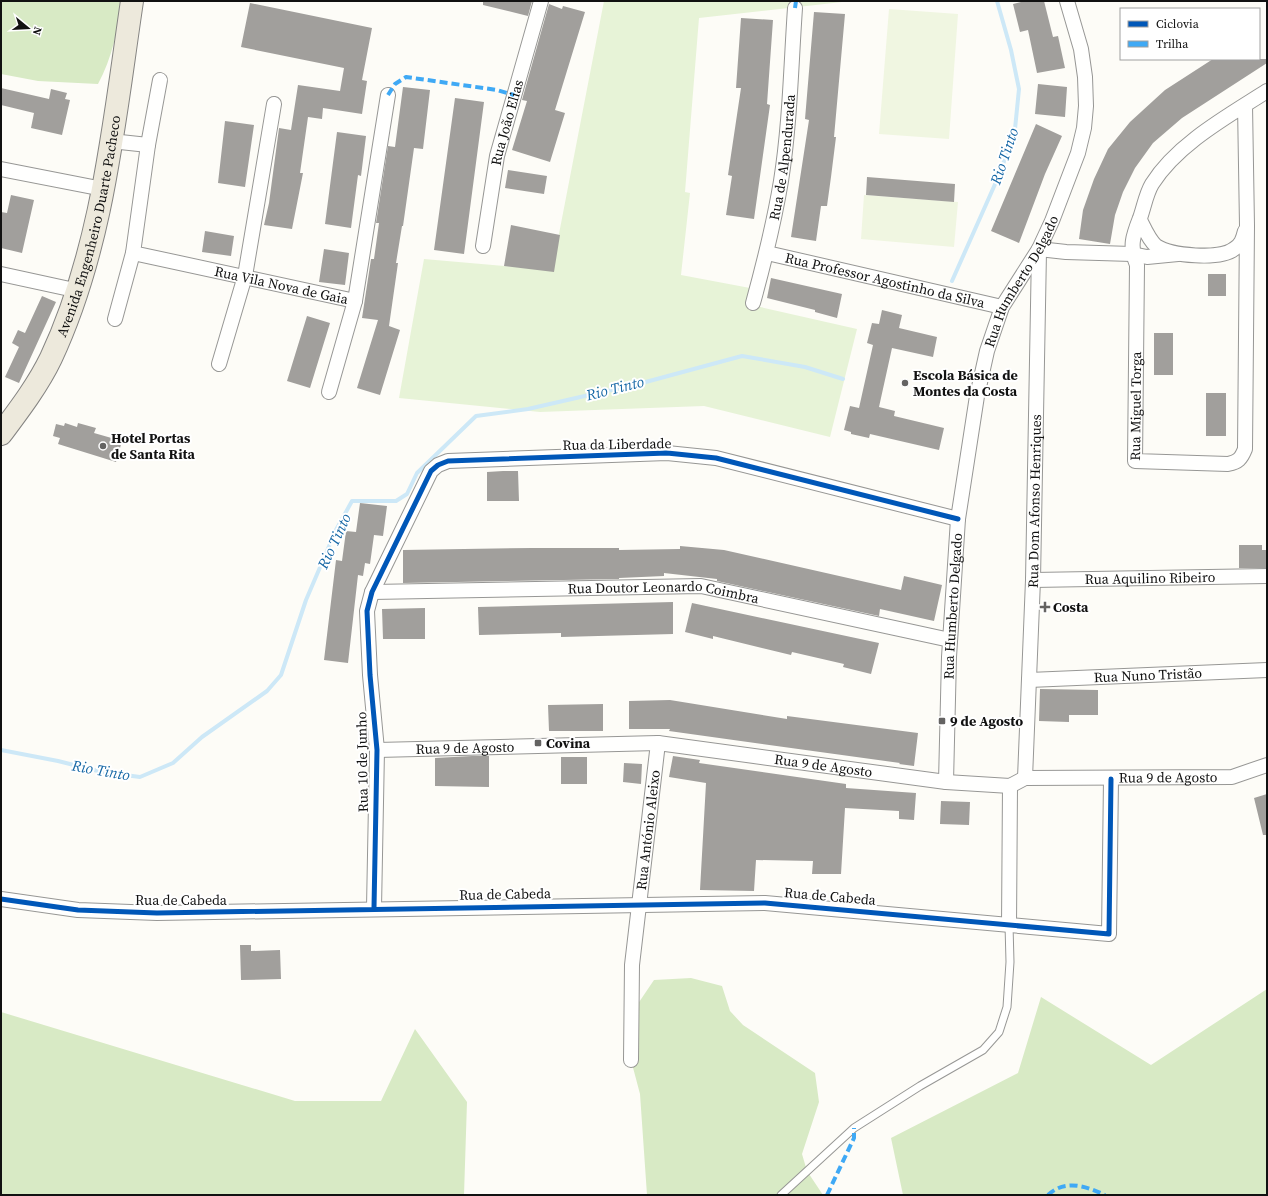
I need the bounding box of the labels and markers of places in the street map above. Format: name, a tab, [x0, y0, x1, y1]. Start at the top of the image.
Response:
place label: Escola Básica de Montes da Costa	[913, 365, 1018, 401]
marker: Escola Básica de Montes da Costa	[900, 378, 910, 388]
place label: Hotel Portas de Santa Rita	[111, 428, 196, 464]
marker: Hotel Portas de Santa Rita	[98, 441, 108, 451]
place label: Costa	[1053, 597, 1089, 617]
marker: Costa	[1040, 602, 1050, 612]
place label: 9 de Agosto	[950, 711, 1023, 731]
marker: 9 de Agosto	[937, 716, 947, 726]
place label: Covina	[546, 733, 591, 753]
marker: Covina	[533, 738, 543, 748]

